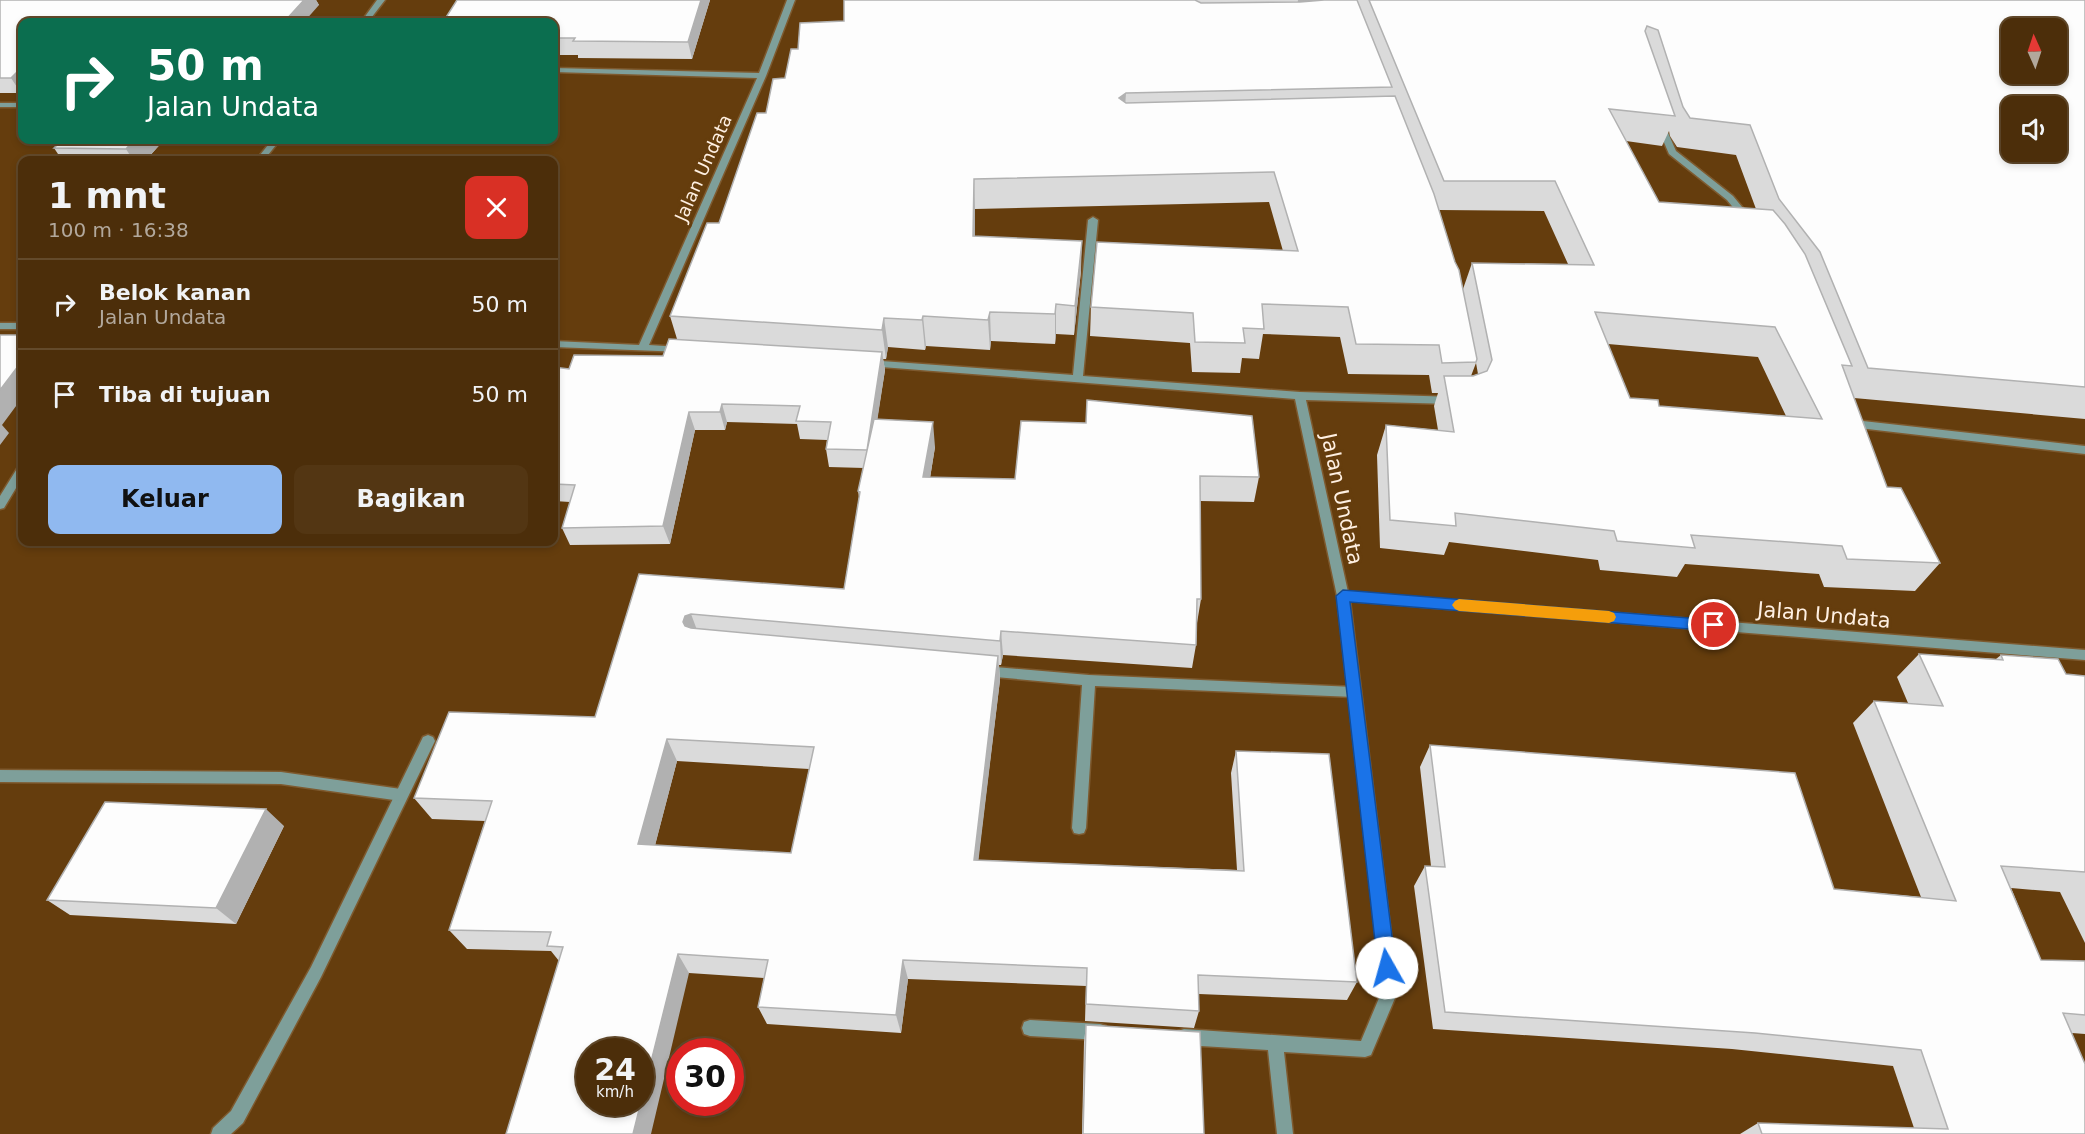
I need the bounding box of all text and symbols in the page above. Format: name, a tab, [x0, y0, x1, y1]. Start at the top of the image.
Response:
north arrow	[2001, 18, 2067, 84]
map controls	[2001, 18, 2067, 162]
text: 50 m	[147, 41, 264, 90]
icon: right	[48, 42, 126, 120]
text: Jalan Undata	[147, 91, 319, 122]
button: sound	[2001, 96, 2067, 162]
street label: Jalan Undata	[670, 111, 736, 226]
text: 1 mnt	[48, 175, 166, 216]
button: close	[465, 176, 528, 239]
text: 100 m · 16:38	[48, 218, 189, 242]
text: Belok kanan	[99, 280, 251, 305]
icon: right	[48, 288, 81, 321]
text: 50 m	[472, 292, 528, 317]
text: Jalan Undata	[99, 305, 226, 329]
icon: arrive	[48, 378, 81, 411]
text: Tiba di tujuan	[99, 382, 271, 407]
text: 50 m	[472, 382, 528, 407]
street label: Jalan Undata	[1316, 429, 1368, 567]
button: Keluar	[48, 465, 282, 534]
button: Bagikan	[294, 465, 528, 534]
street label: Jalan Undata	[1754, 597, 1892, 633]
pin	[1688, 599, 1739, 650]
icon: arrive	[1697, 608, 1730, 641]
position arrow	[1355, 936, 1419, 1000]
speed limit sign: 30	[666, 1038, 744, 1116]
text: 24	[594, 1052, 636, 1087]
text: km/h	[596, 1083, 634, 1101]

